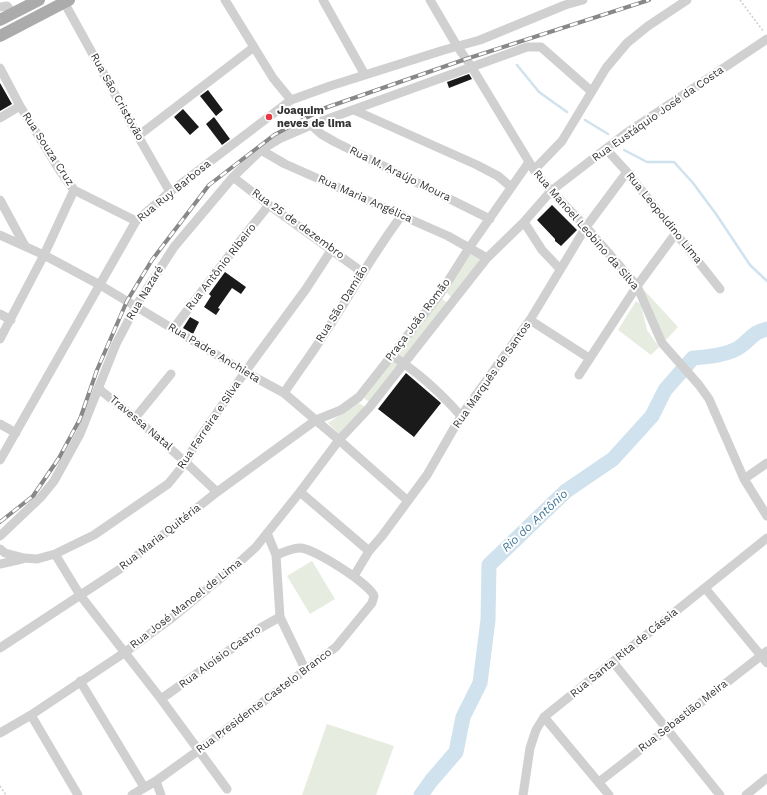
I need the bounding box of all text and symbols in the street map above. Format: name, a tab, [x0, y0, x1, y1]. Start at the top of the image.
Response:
street label: Rua São Cristóvão	[88, 51, 146, 143]
street label: Rua Eustáquio José da Costa	[590, 63, 726, 165]
place label: Joaquim neves de lima	[277, 104, 351, 130]
street label: Rua Souza Cruz	[19, 110, 77, 188]
marker: Joaquim neves de lima	[264, 112, 274, 122]
street label: Rua M. Araújo Moura	[347, 144, 453, 204]
street label: Rua Ruy Barbosa	[135, 157, 213, 225]
street label: Rua Manoel Leobino da Silva	[530, 167, 642, 293]
street label: Rua Leopoldino Lima	[623, 170, 705, 266]
street label: Rua Maria Angélica	[316, 172, 414, 226]
street label: Rua 25 de dezembro	[249, 186, 347, 262]
street label: Rua Antônio Ribeiro	[183, 221, 259, 313]
street label: Rua Nazaré	[124, 263, 166, 323]
street label: Rua São Damião	[313, 263, 371, 345]
street label: Praça João Romão	[383, 276, 453, 364]
street label: Rua Marquês de Santos	[450, 319, 534, 431]
street label: Rua Padre Anchieta	[166, 320, 262, 386]
street label: Rua Ferreira e Silva	[175, 378, 243, 472]
street label: Travessa Natal	[107, 393, 175, 453]
water label: Rio do Antônio	[499, 487, 571, 555]
street label: Rua Maria Quitéria	[117, 501, 203, 573]
street label: Rua José Manoel de Lima	[127, 556, 245, 652]
street label: Rua Santa Rita de Cássia	[567, 605, 681, 701]
street label: Rua Aloísio Castro	[176, 623, 264, 691]
street label: Rua Presidente Castelo Branco	[194, 646, 334, 756]
street label: Rua Sebastião Meira	[636, 677, 730, 755]

